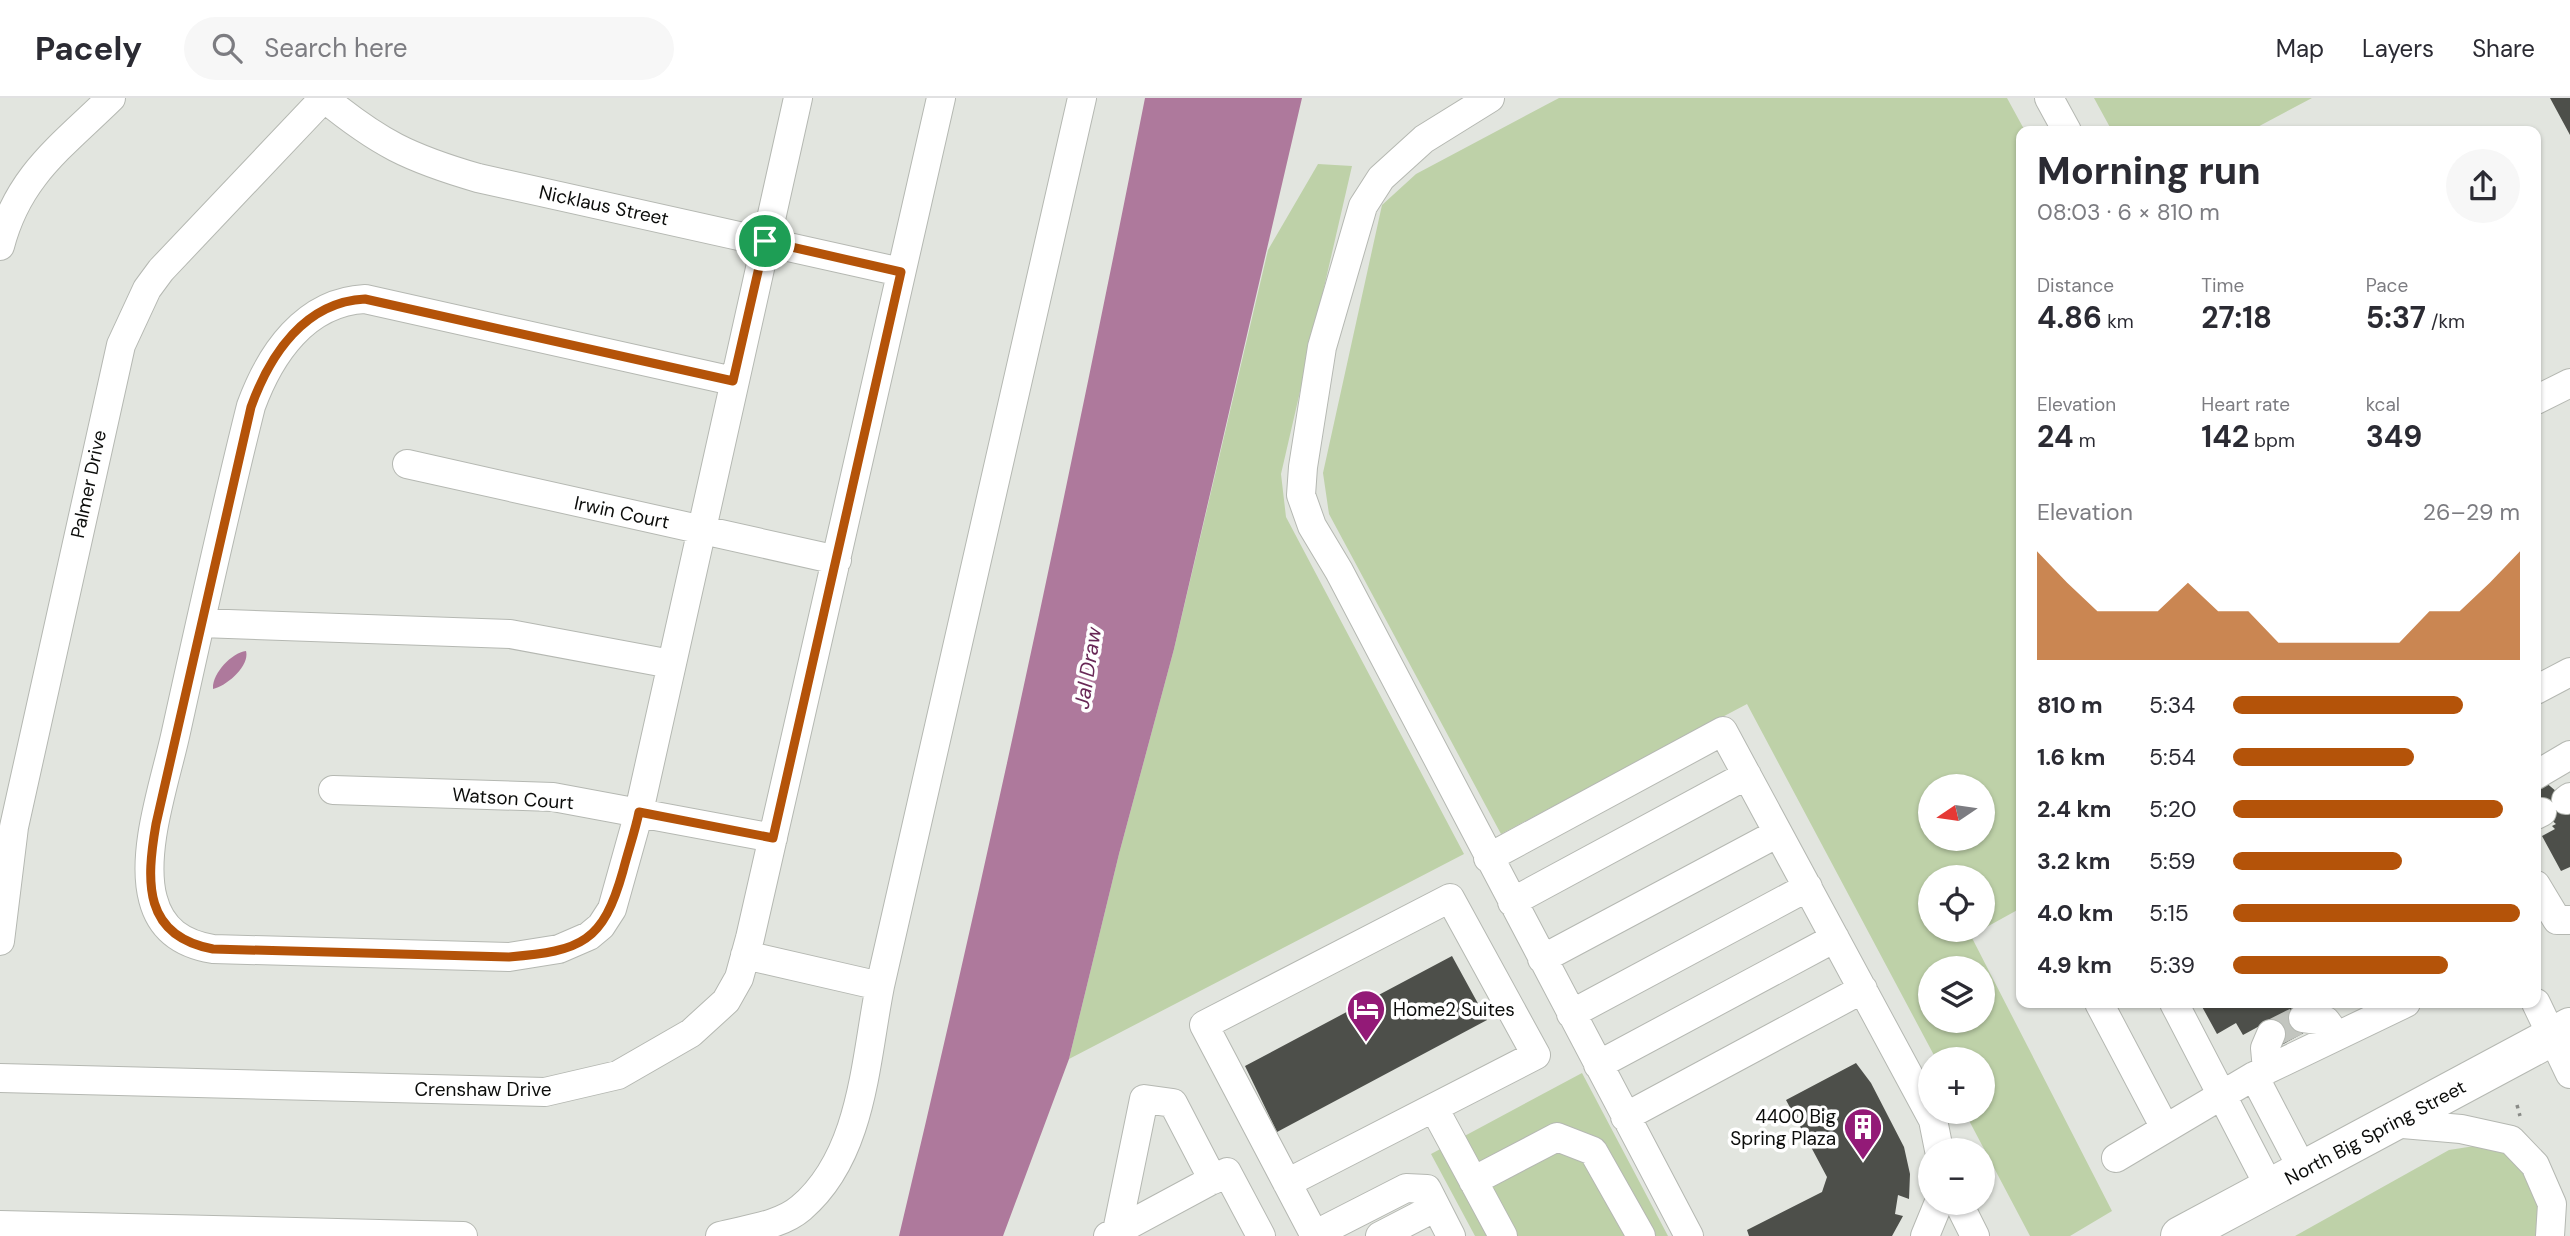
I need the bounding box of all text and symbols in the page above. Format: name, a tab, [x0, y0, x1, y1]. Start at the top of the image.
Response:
search box	[184, 17, 674, 80]
text: Pacely	[35, 27, 142, 70]
icon: search	[208, 29, 246, 67]
text: Search here	[264, 31, 408, 65]
text: Map	[2276, 33, 2324, 64]
text: Layers	[2362, 33, 2434, 64]
text: Share	[2472, 33, 2535, 64]
text: Morning run	[2037, 146, 2261, 196]
button: share	[2446, 149, 2520, 223]
street label: Nicklaus Street	[537, 180, 671, 231]
text: 08:03 · 6 × 810 m	[2037, 197, 2220, 227]
pin	[735, 211, 795, 271]
icon: arrive	[746, 222, 784, 260]
text: Distance	[2037, 273, 2114, 298]
text: Time	[2201, 273, 2244, 298]
text: Pace	[2366, 273, 2408, 298]
text: 4.86	[2037, 298, 2102, 337]
text: 27:18	[2201, 298, 2272, 337]
text: 5:37	[2366, 298, 2426, 337]
text: km	[2102, 309, 2134, 334]
text: /km	[2426, 309, 2465, 334]
text: Elevation	[2037, 392, 2116, 417]
text: Heart rate	[2201, 392, 2290, 417]
text: kcal	[2366, 392, 2400, 417]
text: 24	[2037, 417, 2074, 456]
text: 142	[2201, 417, 2249, 456]
text: 349	[2366, 417, 2422, 456]
street label: Palmer Drive	[65, 428, 112, 540]
text: m	[2074, 428, 2096, 453]
text: bpm	[2249, 428, 2295, 453]
street label: Irwin Court	[572, 490, 672, 535]
text: Elevation	[2037, 497, 2133, 527]
text: 26–29 m	[2423, 497, 2520, 527]
water label: Jal Draw	[1068, 624, 1108, 711]
text: 810 m	[2037, 690, 2103, 720]
text: 5:34	[2149, 690, 2195, 720]
text: 1.6 km	[2037, 742, 2105, 772]
text: 5:54	[2149, 742, 2196, 772]
north arrow	[1918, 774, 1995, 850]
map controls	[1918, 774, 1995, 1215]
street label: Watson Court	[451, 782, 575, 815]
text: 2.4 km	[2037, 794, 2111, 824]
text: 5:20	[2149, 794, 2196, 824]
text: 3.2 km	[2037, 846, 2110, 876]
text: 5:59	[2149, 846, 2195, 876]
button: locate	[1918, 865, 1995, 942]
text: 4.0 km	[2037, 898, 2113, 928]
text: 5:15	[2149, 898, 2189, 928]
text: 4.9 km	[2037, 950, 2112, 980]
text: 5:39	[2149, 950, 2195, 980]
button: layers	[1918, 956, 1995, 1033]
hotel icon: Home2 Suites	[1345, 988, 1387, 1043]
place label: Home2 Suites	[1393, 997, 1515, 1022]
button: +	[1918, 1047, 1995, 1124]
street label: North Big Spring Street	[2280, 1074, 2470, 1191]
street label: Crenshaw Drive	[414, 1077, 552, 1102]
place label: 4400 Big Spring Plaza	[1730, 1104, 1836, 1151]
building icon: 4400 Big Spring Plaza	[1842, 1106, 1884, 1161]
button: −	[1918, 1138, 1995, 1215]

